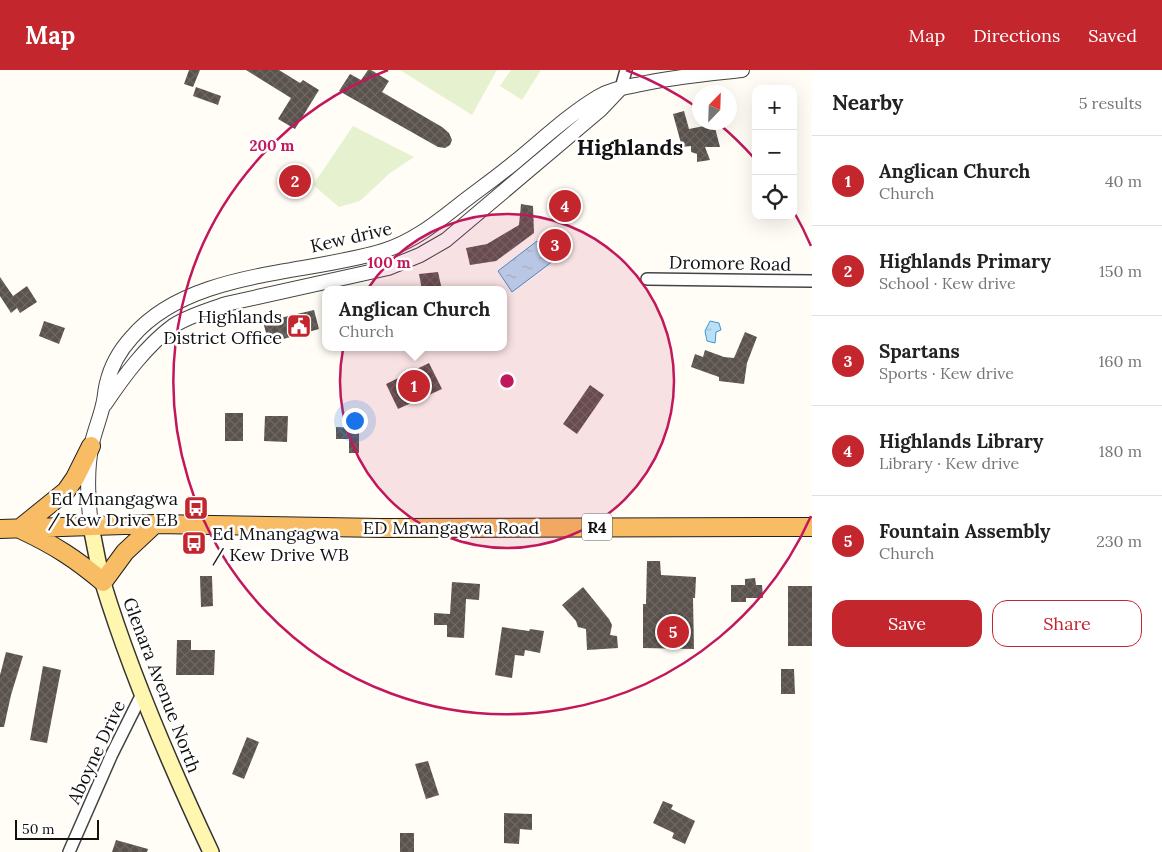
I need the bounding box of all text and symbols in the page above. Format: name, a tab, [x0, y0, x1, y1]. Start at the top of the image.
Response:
text: Map	[25, 20, 75, 51]
text: Map	[909, 24, 945, 47]
text: Directions	[973, 24, 1060, 47]
text: Saved	[1088, 24, 1137, 47]
north arrow	[692, 85, 737, 130]
map controls	[752, 85, 797, 220]
button: +	[752, 85, 797, 130]
text: Nearby	[832, 89, 903, 116]
text: 5 results	[1079, 93, 1142, 113]
button: −	[752, 130, 797, 175]
district label: Highlands	[577, 133, 683, 161]
text: 200 m	[250, 136, 295, 155]
text: Anglican Church	[879, 159, 1030, 183]
pin: 2	[279, 162, 311, 200]
text: 1	[845, 171, 851, 191]
text: 40 m	[1105, 171, 1142, 191]
button: locate	[752, 175, 797, 220]
text: Church	[879, 183, 934, 203]
pin: 4	[549, 187, 581, 225]
street label: Kew drive	[308, 216, 394, 258]
pin: 3	[539, 226, 571, 264]
text: Highlands Primary	[879, 249, 1051, 273]
street label: Dromore Road	[669, 250, 791, 276]
text: 100 m	[368, 253, 411, 272]
text: 2	[844, 261, 852, 281]
text: 150 m	[1099, 261, 1142, 281]
text: School · Kew drive	[879, 273, 1016, 293]
popup	[322, 286, 507, 351]
text: Anglican Church	[339, 297, 490, 321]
place label: Highlands District Office	[163, 305, 282, 349]
public building icon: Highlands District Office	[286, 313, 312, 339]
text: Church	[339, 321, 394, 341]
text: Spartans	[879, 339, 960, 363]
text: 3	[844, 351, 852, 371]
text: 160 m	[1098, 351, 1142, 371]
text: Sports · Kew drive	[879, 363, 1014, 383]
pin: 1	[398, 367, 430, 405]
centre of rings	[498, 372, 516, 390]
your location	[342, 408, 368, 434]
text: Highlands Library	[879, 429, 1044, 453]
text: 4	[844, 441, 852, 461]
text: 180 m	[1099, 441, 1142, 461]
text: Library · Kew drive	[879, 453, 1019, 473]
place label: Ed Mnangagwa / Kew Drive EB	[48, 487, 178, 531]
bus stop icon: Ed Mnangagwa / Kew Drive EB	[183, 495, 209, 521]
road number: R4	[582, 514, 612, 541]
street label: ED Mnangagwa Road	[363, 516, 539, 539]
text: Fountain Assembly	[879, 519, 1050, 543]
place label: Ed Mnangagwa / Kew Drive WB	[212, 522, 349, 566]
bus stop icon: Ed Mnangagwa / Kew Drive WB	[181, 530, 207, 556]
text: 5	[844, 531, 852, 551]
text: 230 m	[1096, 531, 1142, 551]
text: Church	[879, 543, 934, 563]
street label: Glenara Avenue North	[118, 594, 206, 776]
button: Save	[832, 600, 982, 647]
button: Share	[992, 600, 1142, 647]
pin: 5	[657, 613, 689, 651]
street label: Aboyne Drive	[61, 696, 130, 809]
scale bar	[15, 817, 99, 840]
text: 50 m	[22, 820, 55, 838]

